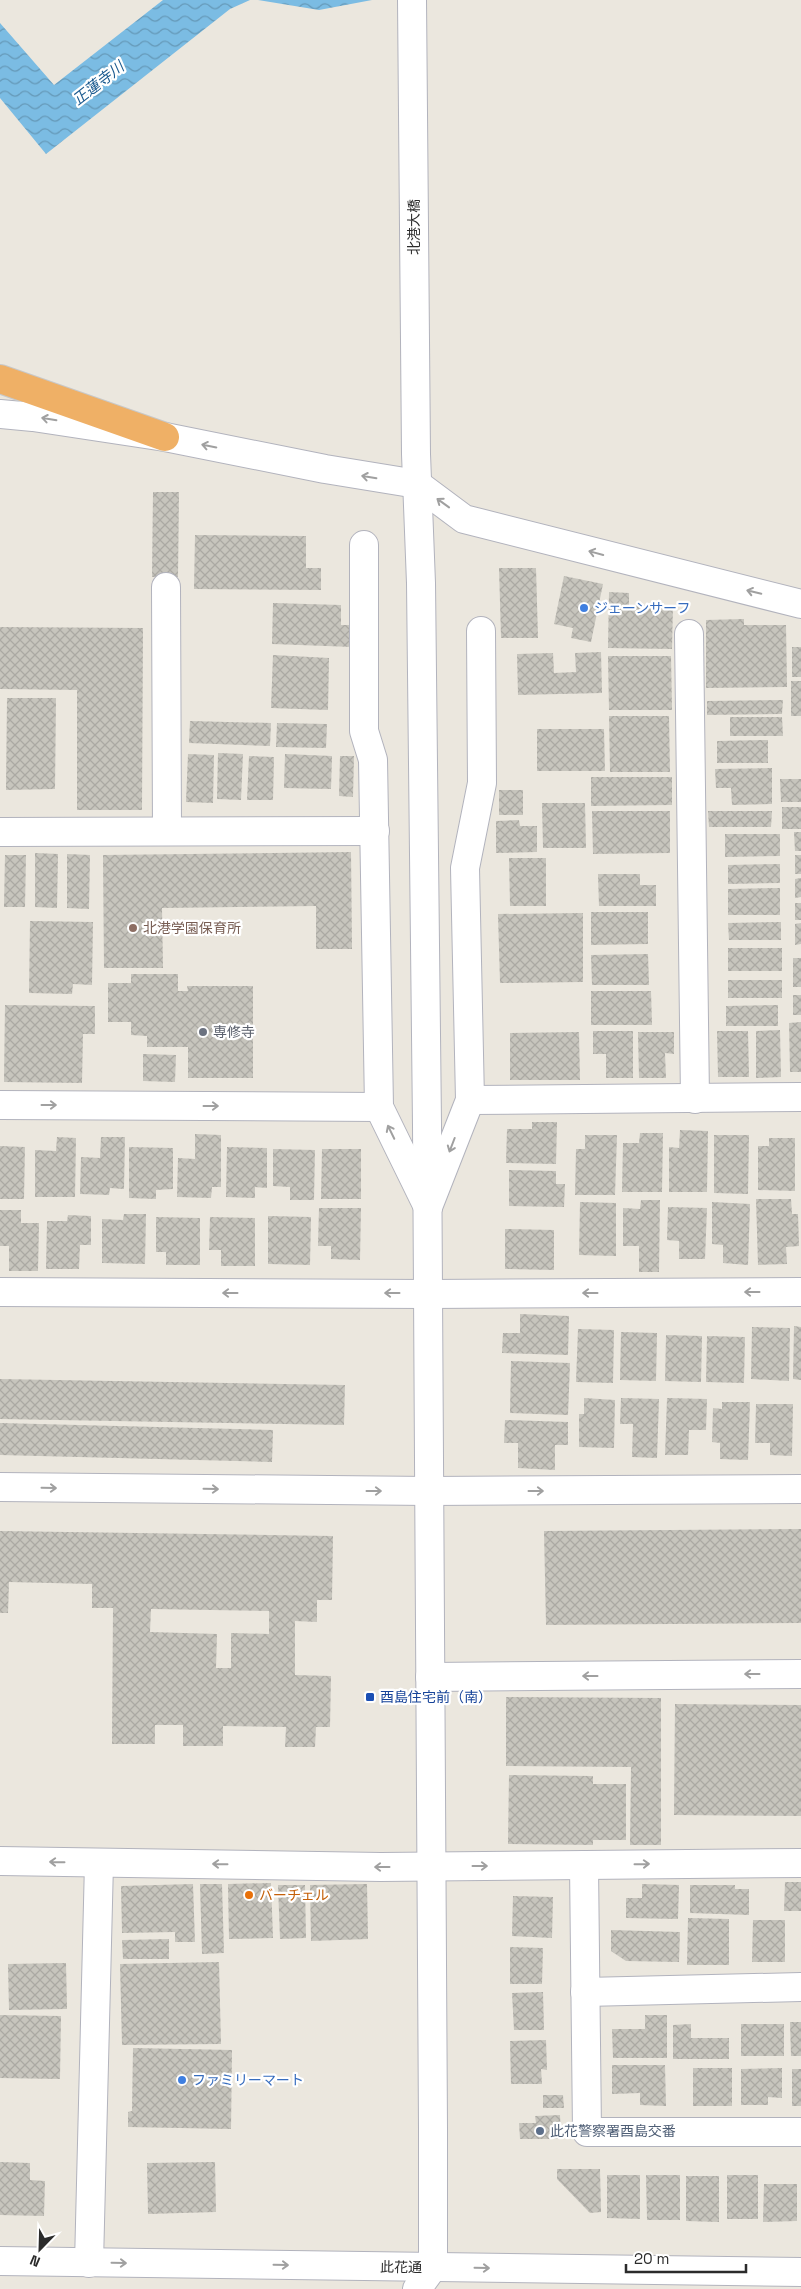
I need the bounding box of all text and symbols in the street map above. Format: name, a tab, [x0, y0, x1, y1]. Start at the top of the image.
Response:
water label: 正蓮寺川	[69, 56, 129, 109]
street label: 北港大橋	[405, 199, 423, 255]
one-way arrow	[41, 414, 57, 424]
one-way arrow	[201, 441, 217, 450]
one-way arrow	[361, 471, 377, 481]
one-way arrow	[436, 498, 450, 508]
one-way arrow	[588, 548, 604, 557]
one-way arrow	[746, 587, 762, 596]
place label: ジェーンサーフ	[594, 599, 690, 617]
marker: ジェーンサーフ	[578, 602, 590, 614]
place label: 北港学園保育所	[143, 919, 241, 937]
marker: 北港学園保育所	[127, 922, 139, 934]
place label: 専修寺	[213, 1023, 255, 1041]
marker: 専修寺	[197, 1026, 209, 1038]
one-way arrow	[40, 1100, 56, 1110]
one-way arrow	[202, 1101, 219, 1111]
one-way arrow	[386, 1125, 396, 1140]
one-way arrow	[447, 1137, 456, 1153]
one-way arrow	[745, 1287, 761, 1297]
one-way arrow	[222, 1288, 238, 1298]
one-way arrow	[385, 1288, 401, 1298]
one-way arrow	[582, 1288, 598, 1298]
one-way arrow	[40, 1483, 56, 1492]
one-way arrow	[202, 1484, 219, 1494]
one-way arrow	[365, 1486, 381, 1496]
one-way arrow	[528, 1486, 544, 1496]
one-way arrow	[745, 1669, 761, 1679]
one-way arrow	[582, 1671, 598, 1680]
place label: 酉島住宅前（南）	[380, 1688, 492, 1706]
marker: 酉島住宅前（南）	[364, 1691, 376, 1703]
one-way arrow	[50, 1857, 66, 1867]
one-way arrow	[212, 1860, 228, 1869]
one-way arrow	[634, 1860, 650, 1869]
one-way arrow	[375, 1862, 391, 1872]
one-way arrow	[472, 1862, 488, 1871]
place label: バーチェル	[259, 1886, 329, 1904]
marker: バーチェル	[243, 1889, 255, 1901]
place label: ファミリーマート	[192, 2071, 304, 2089]
marker: ファミリーマート	[176, 2074, 188, 2086]
place label: 此花警察署酉島交番	[550, 2122, 676, 2140]
marker: 此花警察署酉島交番	[534, 2125, 546, 2137]
north arrow	[15, 2224, 65, 2274]
scale bar	[626, 2242, 746, 2274]
text: 20 m	[634, 2249, 669, 2268]
text: N	[27, 2251, 43, 2271]
one-way arrow	[110, 2258, 126, 2268]
street label: 此花通	[380, 2258, 422, 2276]
one-way arrow	[272, 2260, 289, 2270]
one-way arrow	[474, 2263, 490, 2273]

